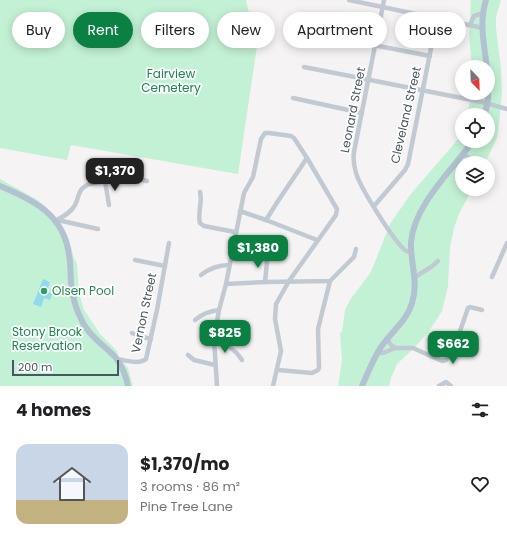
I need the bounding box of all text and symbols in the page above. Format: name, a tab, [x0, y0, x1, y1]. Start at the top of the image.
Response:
chip: Buy	[12, 12, 65, 48]
chip: Rent	[73, 12, 133, 48]
chip: Filters	[141, 12, 209, 48]
chip: New	[217, 12, 275, 48]
chip: Apartment	[283, 12, 387, 48]
chip: House	[395, 12, 466, 48]
north arrow	[455, 60, 495, 100]
map controls	[455, 60, 495, 196]
park label: Fairview Cemetery	[141, 65, 201, 96]
street label: Cleveland Street	[386, 65, 425, 165]
street label: Leonard Street	[336, 66, 369, 154]
button: locate	[455, 108, 495, 148]
button: layers	[455, 156, 495, 196]
pin: $1,370	[82, 158, 148, 192]
text: $1,370	[95, 161, 135, 180]
pin: $1,380	[225, 235, 291, 269]
text: $1,380	[237, 238, 279, 257]
street label: Vernon Street	[127, 271, 160, 354]
place label: Olsen Pool	[52, 282, 114, 299]
marker: Olsen Pool	[39, 286, 49, 296]
pin: $825	[201, 320, 249, 354]
park label: Stony Brook Reservation	[12, 323, 83, 354]
text: $825	[209, 323, 241, 342]
pin: $662	[429, 331, 477, 365]
text: $662	[437, 334, 469, 353]
scale bar	[12, 358, 119, 377]
text: 200 m	[18, 359, 52, 375]
text: 4 homes	[16, 398, 91, 422]
icon: filters	[469, 399, 491, 421]
text: $1,370/mo	[140, 452, 229, 476]
icon: home	[48, 460, 96, 508]
icon: heart	[469, 473, 491, 495]
text: 3 rooms · 86 m²	[140, 477, 240, 496]
text: Pine Tree Lane	[140, 497, 233, 516]

